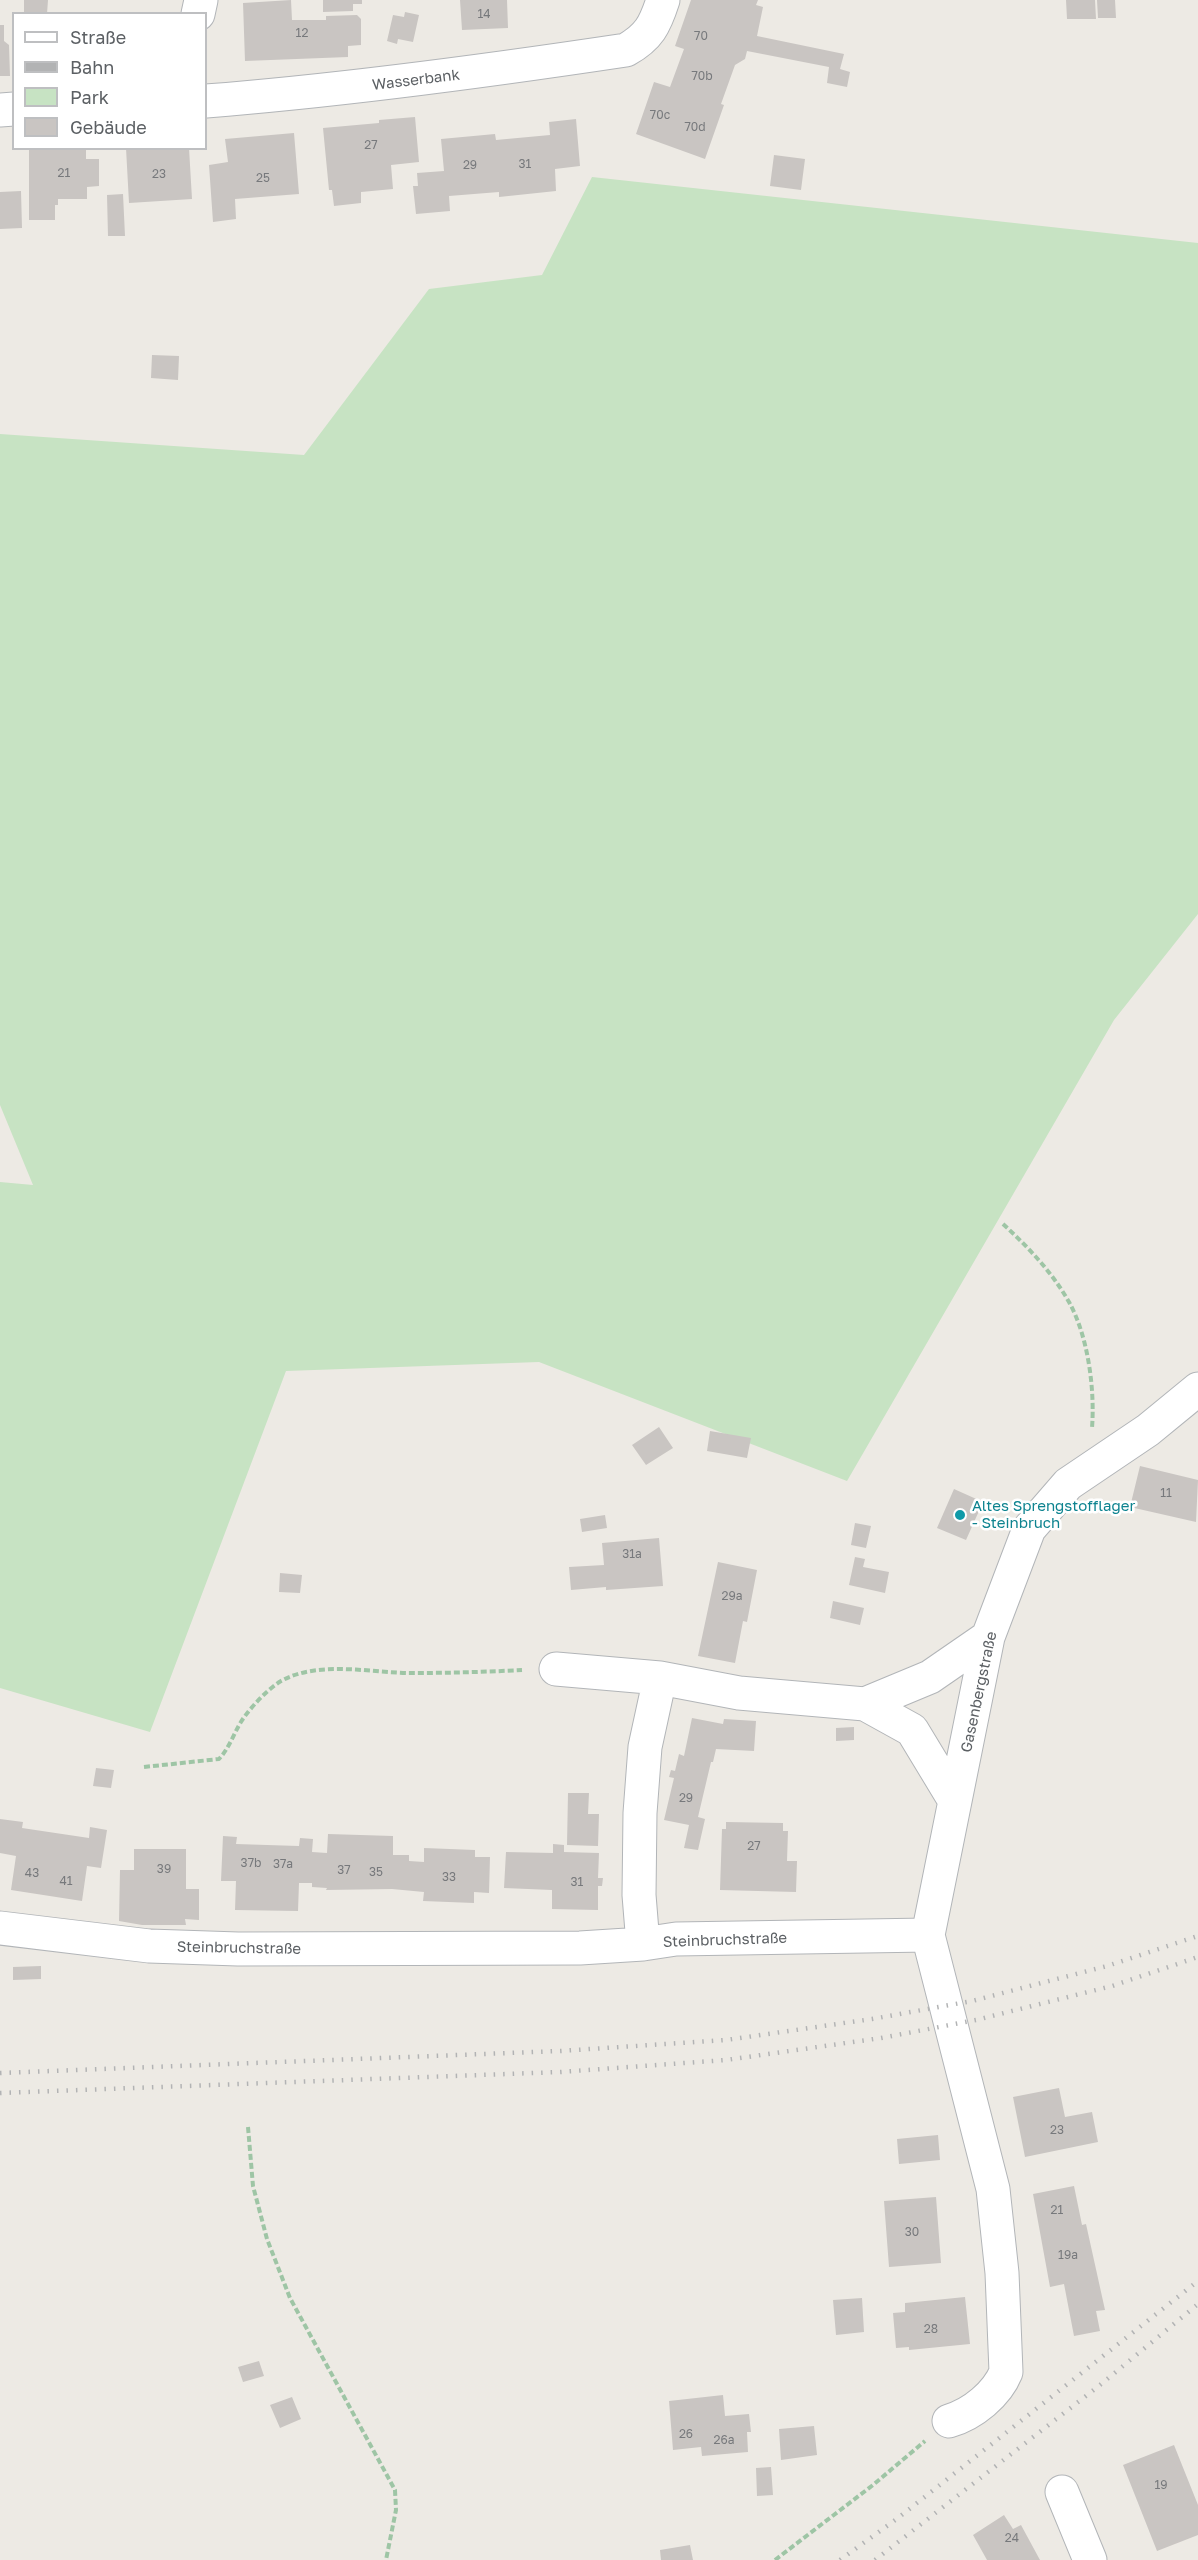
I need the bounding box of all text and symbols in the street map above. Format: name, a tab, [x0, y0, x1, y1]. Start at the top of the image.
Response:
house number: 14	[477, 7, 491, 21]
legend	[12, 12, 207, 150]
text: Straße	[70, 26, 126, 48]
house number: 12	[296, 26, 308, 40]
house number: 70	[694, 29, 708, 43]
text: Bahn	[70, 56, 114, 78]
street label: Wasserbank	[371, 66, 461, 94]
house number: 70b	[691, 69, 713, 83]
text: Park	[70, 86, 109, 108]
house number: 70c	[650, 108, 670, 122]
text: Gebäude	[70, 116, 147, 138]
house number: 70d	[684, 120, 706, 134]
house number: 27	[364, 138, 378, 152]
house number: 31	[519, 157, 531, 171]
house number: 29	[463, 158, 477, 172]
house number: 21	[58, 166, 70, 180]
house number: 23	[152, 167, 166, 181]
house number: 25	[256, 171, 270, 185]
house number: 11	[1160, 1486, 1172, 1500]
place label: Altes Sprengstofflager - Steinbruch	[972, 1497, 1135, 1532]
marker: Altes Sprengstofflager - Steinbruch	[953, 1508, 967, 1522]
house number: 31a	[622, 1547, 642, 1561]
house number: 29a	[722, 1589, 742, 1603]
street label: Gasenbergstraße	[957, 1630, 1001, 1754]
house number: 29	[679, 1791, 693, 1805]
house number: 27	[747, 1839, 761, 1853]
house number: 37b	[241, 1856, 261, 1870]
house number: 37a	[273, 1857, 293, 1871]
house number: 39	[157, 1862, 171, 1876]
house number: 37	[337, 1863, 351, 1877]
house number: 35	[369, 1865, 383, 1879]
house number: 43	[25, 1866, 39, 1880]
house number: 33	[442, 1870, 456, 1884]
house number: 41	[59, 1874, 73, 1888]
house number: 31	[571, 1875, 583, 1889]
street label: Steinbruchstraße	[663, 1929, 787, 1951]
street label: Steinbruchstraße	[177, 1938, 301, 1958]
house number: 23	[1050, 2123, 1064, 2137]
house number: 21	[1051, 2203, 1063, 2217]
house number: 30	[905, 2225, 919, 2239]
house number: 19a	[1058, 2248, 1078, 2262]
house number: 28	[924, 2322, 938, 2336]
house number: 26	[679, 2427, 693, 2441]
house number: 26a	[714, 2433, 734, 2447]
house number: 19	[1154, 2478, 1168, 2492]
house number: 24	[1005, 2531, 1019, 2545]

